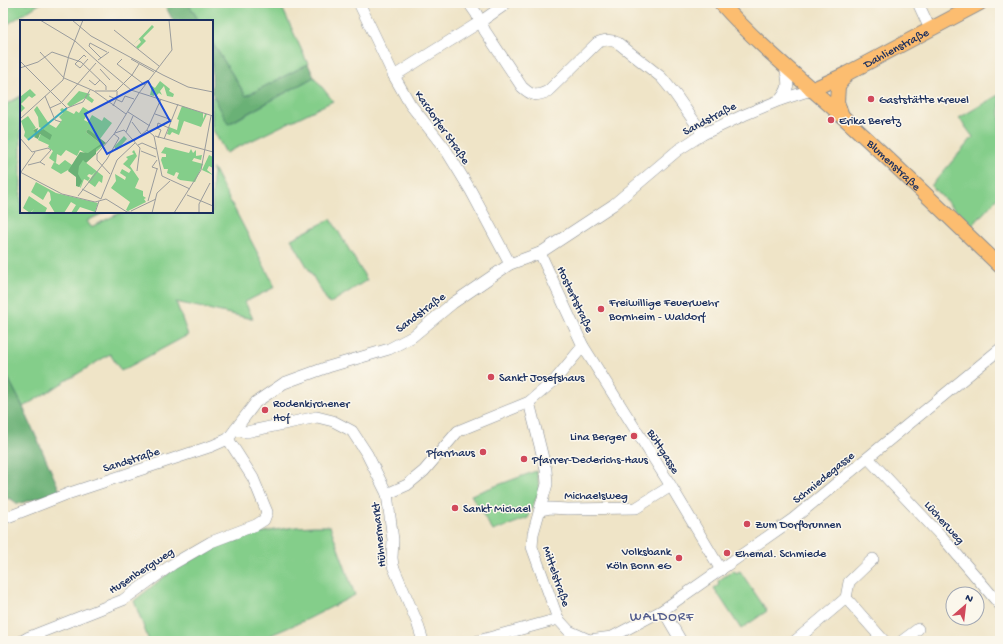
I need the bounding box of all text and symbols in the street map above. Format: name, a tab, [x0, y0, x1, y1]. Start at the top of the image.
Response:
inset map	[20, 20, 213, 213]
street label: Dahlienstraße	[861, 26, 933, 73]
street label: Kardorfer Straße	[411, 89, 472, 168]
marker: Gaststätte Kreuel	[866, 94, 876, 104]
place label: Gaststätte Kreuel	[879, 94, 969, 108]
street label: Sandstraße	[681, 99, 740, 140]
marker: Erika Beretz	[826, 115, 836, 125]
place label: Erika Beretz	[839, 115, 902, 129]
street label: Blumenstraße	[862, 137, 923, 195]
street label: Hostertstraße	[553, 265, 596, 336]
street label: Sandstraße	[394, 290, 449, 337]
place label: Freiwillige Feuerwehr Bornheim - Waldorf	[608, 297, 720, 325]
marker: Freiwillige Feuerwehr Bornheim - Waldorf	[596, 304, 606, 314]
marker: Sankt Josefshaus	[486, 372, 496, 382]
place label: Sankt Josefshaus	[499, 372, 585, 386]
place label: Rodenkirchener Hof	[273, 398, 351, 426]
marker: Rodenkirchener Hof	[260, 405, 270, 415]
street label: Büttgasse	[643, 426, 682, 478]
place label: Lina Berger	[570, 431, 628, 445]
marker: Lina Berger	[629, 431, 639, 441]
street label: Sandstraße	[102, 445, 162, 477]
place label: Pfarrhaus	[425, 447, 476, 461]
marker: Pfarrhaus	[478, 447, 488, 457]
street label: Schmiedegasse	[791, 449, 858, 508]
marker: Pfarrer-Dederichs-Haus	[519, 454, 529, 464]
place label: Pfarrer-Dederichs-Haus	[531, 454, 649, 468]
street label: Michaelsweg	[564, 490, 628, 504]
street label: Lücherweg	[920, 499, 967, 548]
street label: Hühnermarkt	[370, 501, 390, 568]
marker: Sankt Michael	[450, 503, 460, 513]
place label: Sankt Michael	[463, 503, 531, 517]
marker: Zum Dorfbrunnen	[742, 519, 752, 529]
place label: Zum Dorfbrunnen	[755, 519, 842, 533]
street label: Mittelstraße	[538, 544, 572, 610]
street label: Husenbergweg	[107, 545, 177, 598]
place label: Volksbank Köln Bonn eG	[607, 546, 673, 574]
marker: Ehemal. Schmiede	[722, 548, 732, 558]
place label: Ehemal. Schmiede	[735, 548, 827, 562]
marker: Volksbank Köln Bonn eG	[674, 553, 684, 563]
north arrow	[945, 586, 985, 626]
text: N	[963, 592, 975, 606]
district label: WALDORF	[630, 609, 694, 626]

